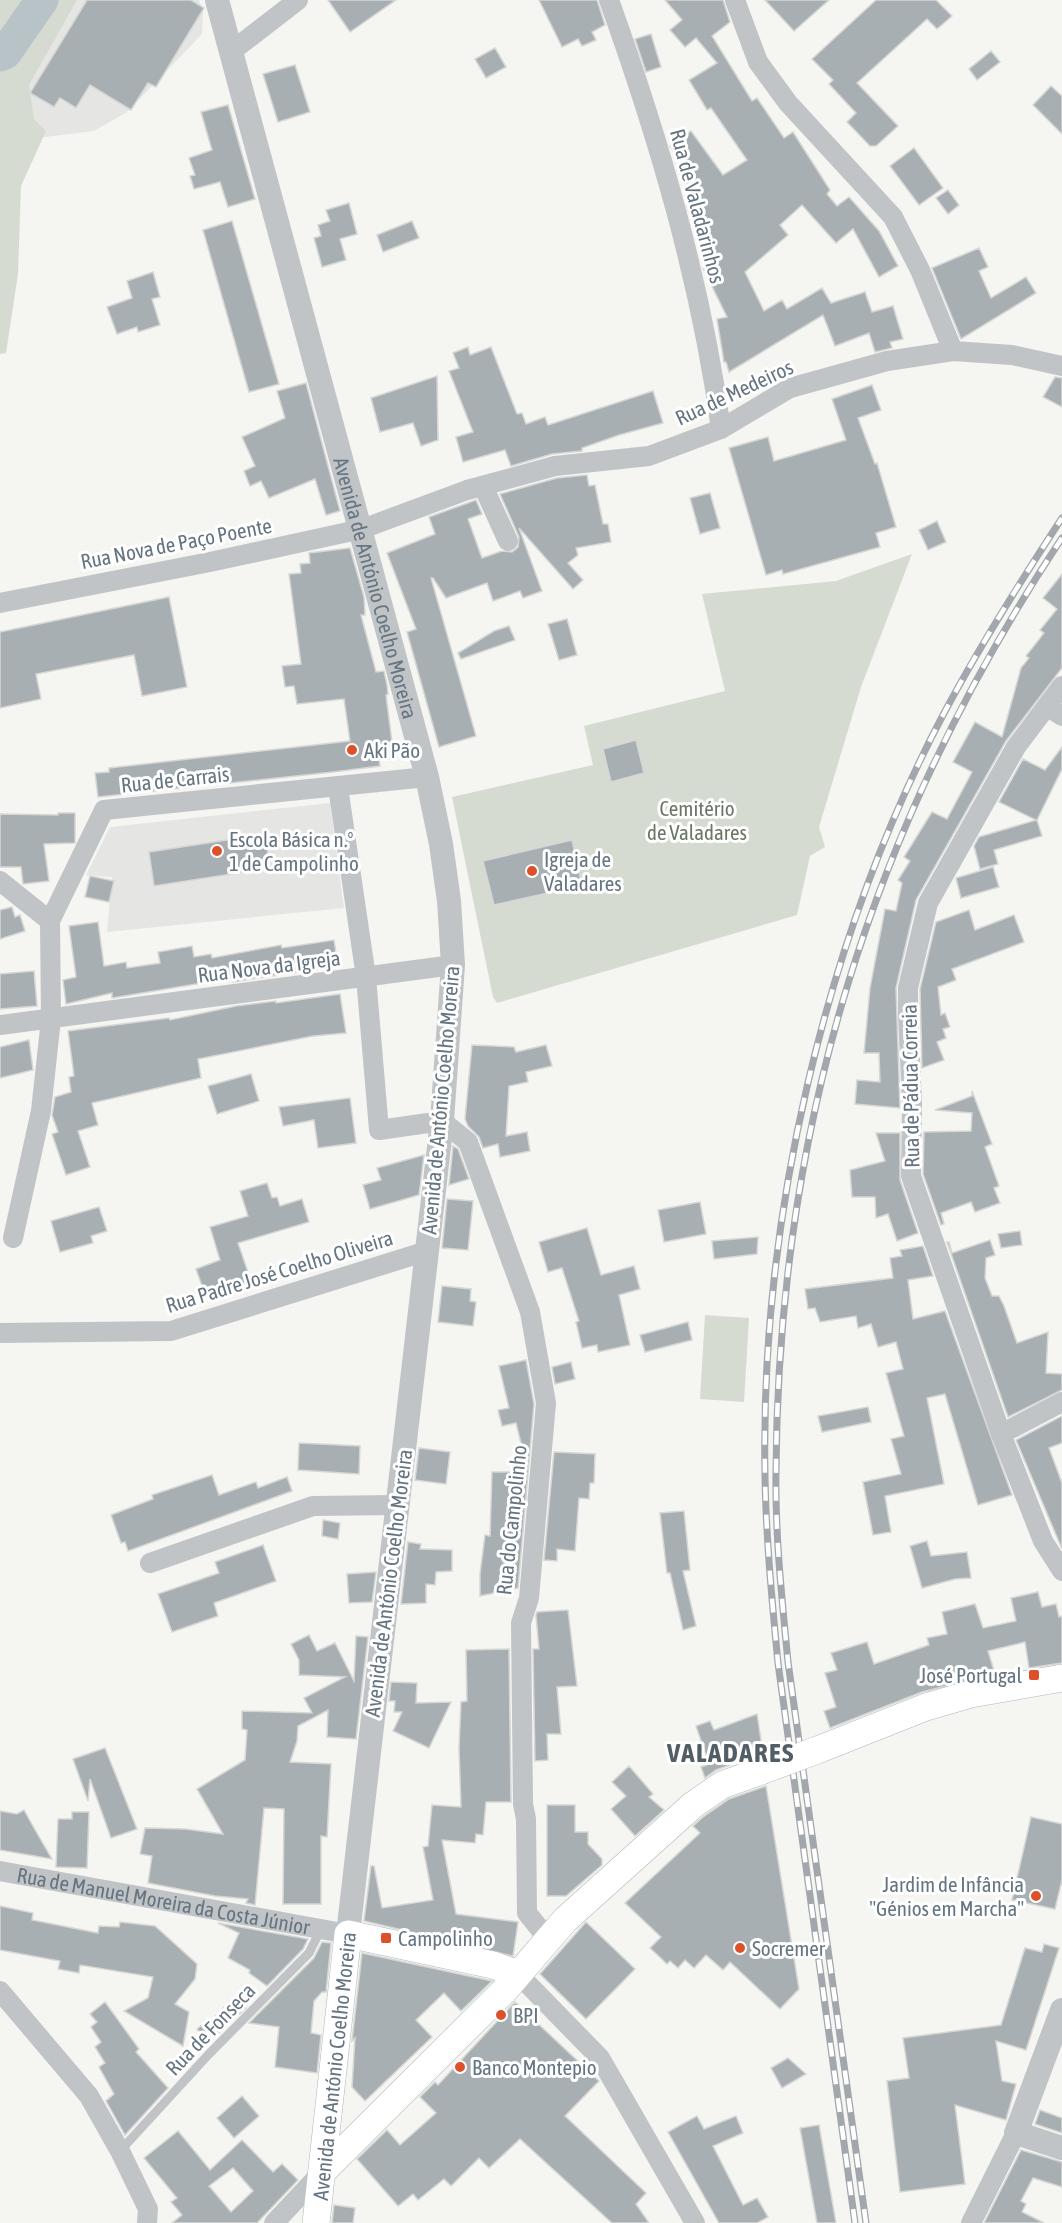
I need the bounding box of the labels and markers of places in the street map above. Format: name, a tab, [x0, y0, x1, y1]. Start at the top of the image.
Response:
place label: Aki Pão	[364, 738, 420, 762]
marker: Aki Pão	[345, 743, 359, 757]
place label: Escola Básica n.º 1 de Campolinho	[229, 827, 359, 875]
marker: Escola Básica n.º 1 de Campolinho	[210, 844, 224, 858]
place label: Igreja de Valadares	[544, 847, 622, 895]
marker: Igreja de Valadares	[525, 864, 539, 878]
place label: José Portugal	[920, 1663, 1022, 1687]
marker: José Portugal	[1027, 1668, 1041, 1682]
place label: Jardim de Infância "Génios em Marcha"	[869, 1872, 1024, 1920]
marker: Jardim de Infância "Génios em Marcha"	[1029, 1889, 1043, 1903]
place label: Campolinho	[398, 1926, 493, 1950]
marker: Campolinho	[379, 1931, 393, 1945]
place label: Socremer	[752, 1936, 826, 1960]
marker: Socremer	[733, 1941, 747, 1955]
place label: BPI	[513, 2003, 539, 2027]
marker: BPI	[494, 2008, 508, 2022]
place label: Banco Montepio	[472, 2055, 597, 2079]
marker: Banco Montepio	[453, 2060, 467, 2074]

